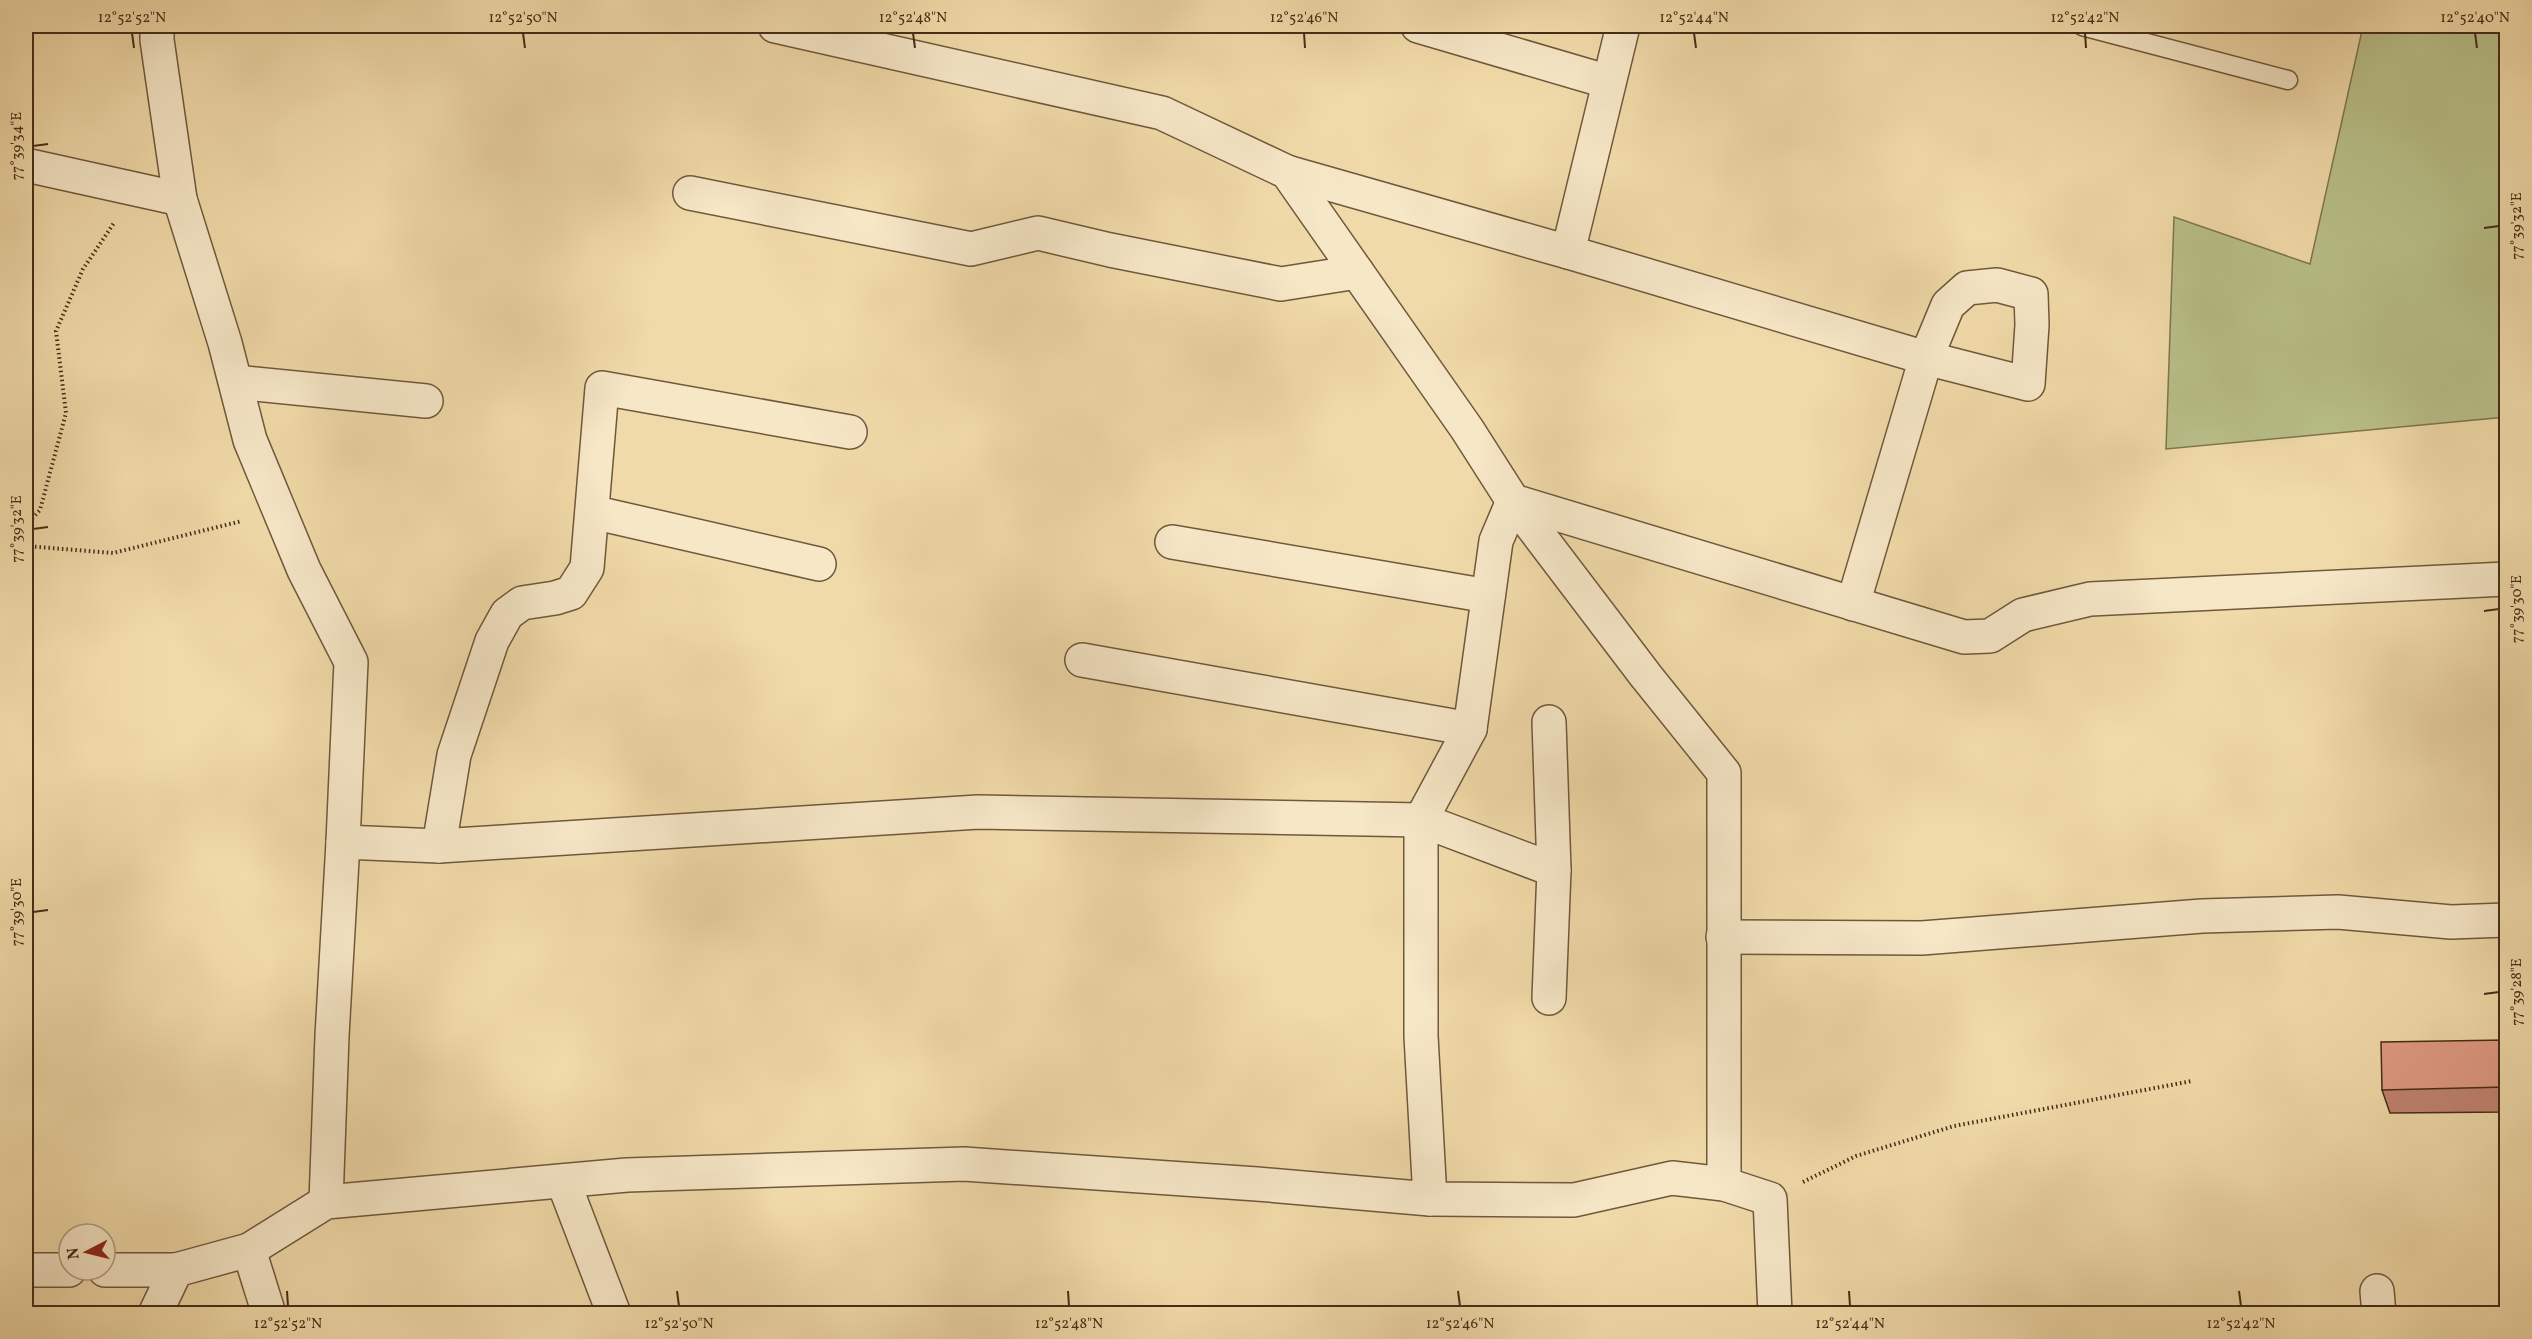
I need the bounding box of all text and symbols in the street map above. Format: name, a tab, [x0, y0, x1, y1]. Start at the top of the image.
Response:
text: 12°52'52"N	[98, 8, 166, 29]
text: 12°52'50"N	[488, 8, 558, 29]
text: 12°52'48"N	[879, 8, 947, 29]
text: 12°52'46"N	[1270, 8, 1338, 29]
text: 12°52'44"N	[1659, 8, 1729, 29]
text: 12°52'42"N	[2051, 8, 2119, 29]
text: 12°52'40"N	[2440, 8, 2510, 29]
text: 77°39'34"E	[7, 112, 28, 180]
text: 77°39'32"E	[2507, 192, 2528, 260]
text: 77°39'32"E	[7, 495, 28, 563]
text: 77°39'30"E	[2507, 575, 2528, 643]
text: 77°39'30"E	[7, 878, 28, 946]
text: 77°39'28"E	[2507, 958, 2528, 1026]
north arrow	[57, 1222, 117, 1282]
text: N	[62, 1246, 86, 1261]
text: 12°52'52"N	[254, 1314, 322, 1335]
text: 12°52'50"N	[644, 1314, 714, 1335]
text: 12°52'48"N	[1035, 1314, 1103, 1335]
text: 12°52'46"N	[1426, 1314, 1494, 1335]
text: 12°52'44"N	[1815, 1314, 1885, 1335]
text: 12°52'42"N	[2207, 1314, 2275, 1335]

